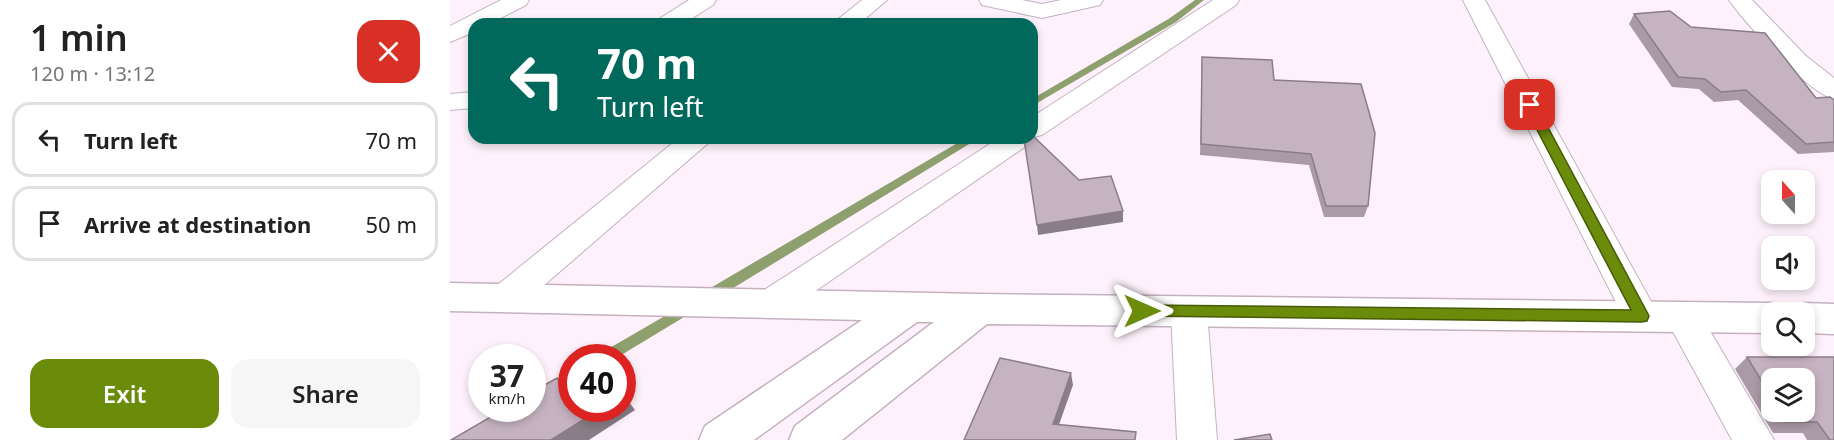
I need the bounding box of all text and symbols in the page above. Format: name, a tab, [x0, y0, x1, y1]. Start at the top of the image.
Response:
text: 1 min	[30, 13, 128, 62]
button: close	[357, 20, 420, 83]
text: 70 m	[597, 34, 697, 91]
icon: left	[498, 42, 576, 120]
text: 120 m · 13:12	[30, 60, 155, 87]
pin	[1504, 79, 1555, 130]
text: Turn left	[597, 88, 703, 125]
icon: arrive	[1513, 88, 1546, 121]
icon: left	[33, 123, 66, 156]
text: Turn left	[84, 125, 178, 155]
text: 70 m	[366, 125, 417, 155]
north arrow	[1761, 170, 1815, 224]
map controls	[1761, 170, 1815, 422]
icon: arrive	[33, 207, 66, 240]
text: Arrive at destination	[84, 209, 311, 239]
text: 50 m	[366, 209, 417, 239]
button: sound	[1761, 236, 1815, 290]
position arrow	[1110, 279, 1174, 343]
button: search	[1761, 302, 1815, 356]
speed limit sign: 40	[558, 344, 636, 422]
text: 37	[490, 355, 524, 396]
button: Exit	[30, 359, 219, 428]
button: Share	[231, 359, 420, 428]
button: layers	[1761, 368, 1815, 422]
text: km/h	[489, 388, 525, 408]

